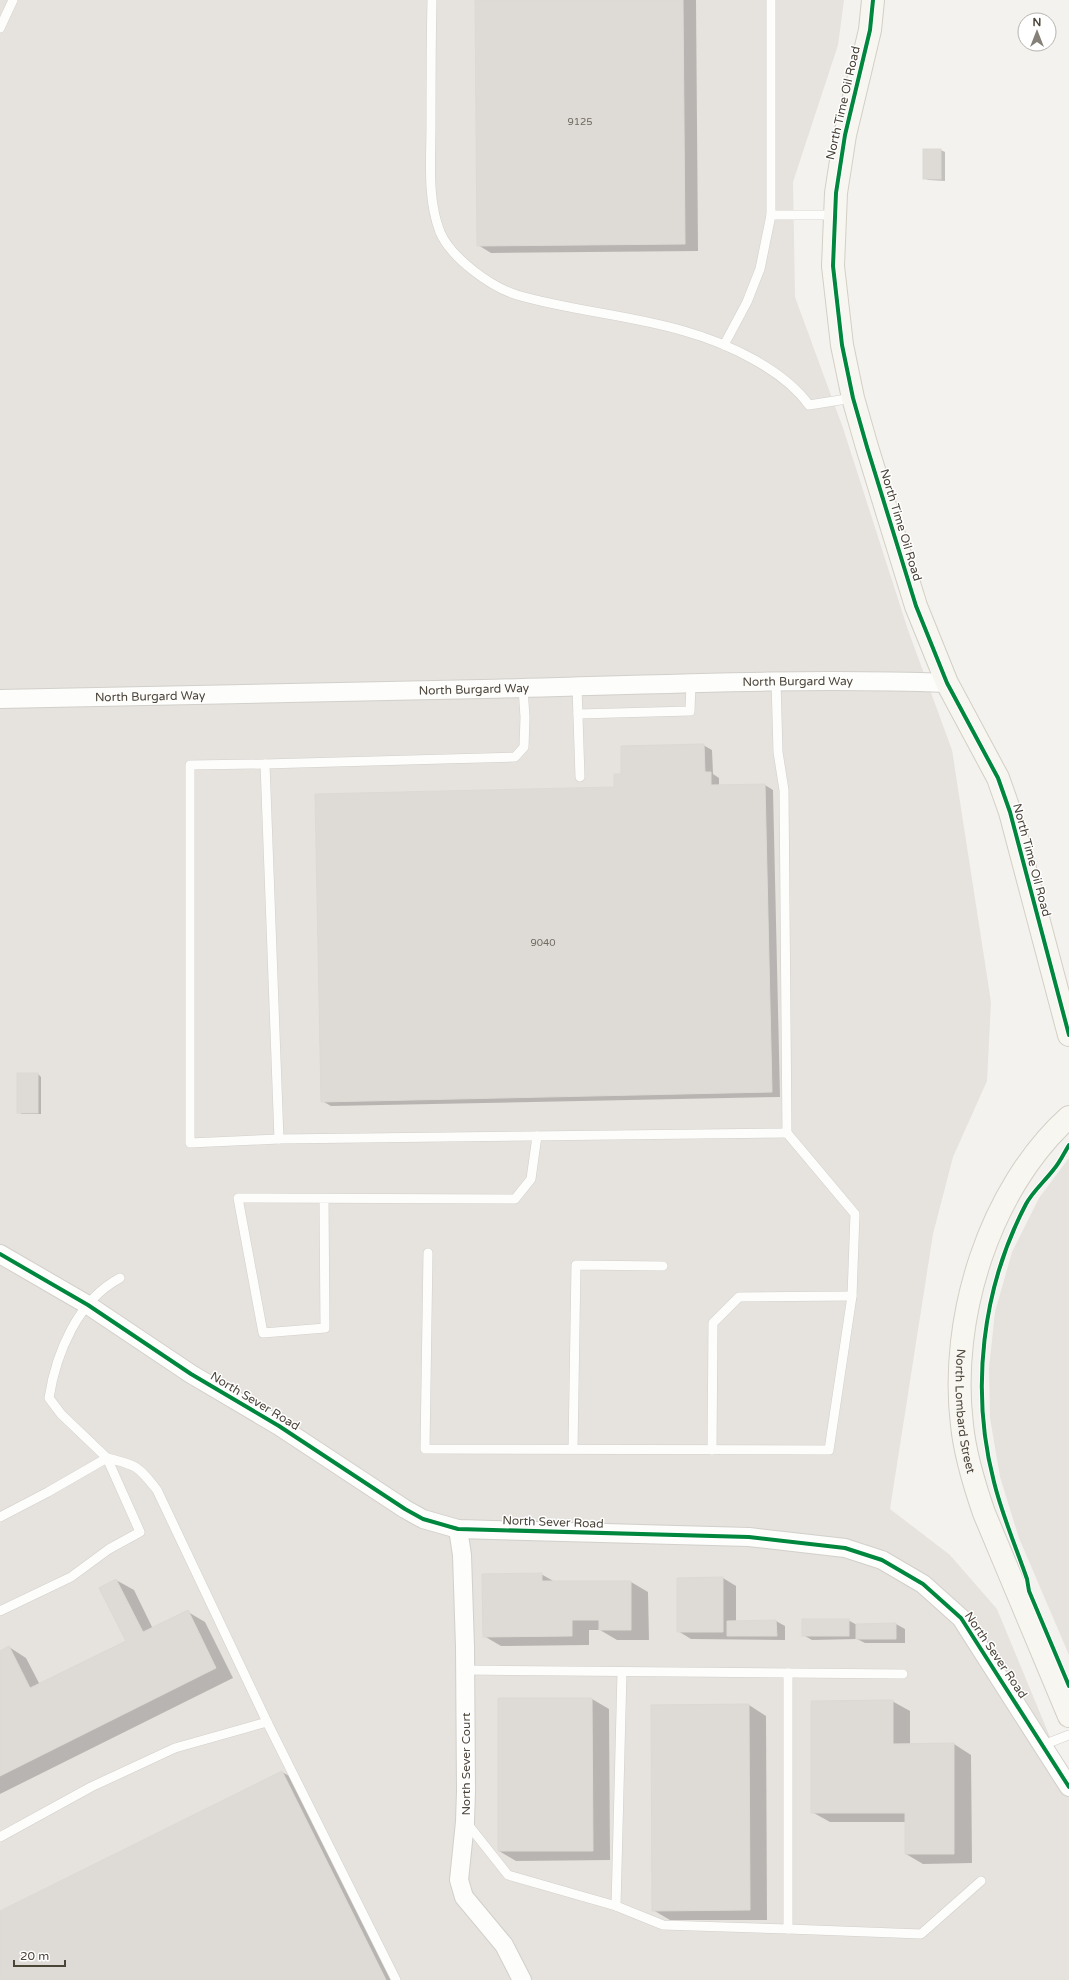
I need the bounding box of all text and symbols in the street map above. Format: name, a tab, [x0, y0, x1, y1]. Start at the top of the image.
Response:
north arrow	[1017, 12, 1057, 52]
text: N	[1033, 16, 1041, 29]
street label: North Time Oil Road	[823, 45, 863, 161]
house number: 9125	[567, 116, 593, 128]
street label: North Time Oil Road	[877, 467, 925, 583]
street label: North Burgard Way	[742, 674, 854, 689]
street label: North Burgard Way	[418, 681, 530, 698]
street label: North Burgard Way	[95, 688, 206, 704]
street label: North Time Oil Road	[1010, 802, 1054, 918]
house number: 9040	[530, 937, 556, 949]
street label: North Lombard Street	[953, 1348, 978, 1475]
street label: North Sever Road	[208, 1369, 302, 1433]
street label: North Sever Road	[502, 1513, 604, 1531]
street label: North Sever Road	[962, 1609, 1030, 1701]
street label: North Sever Court	[459, 1712, 473, 1816]
scale bar	[14, 1942, 65, 1968]
text: 20 m	[20, 1949, 49, 1963]

